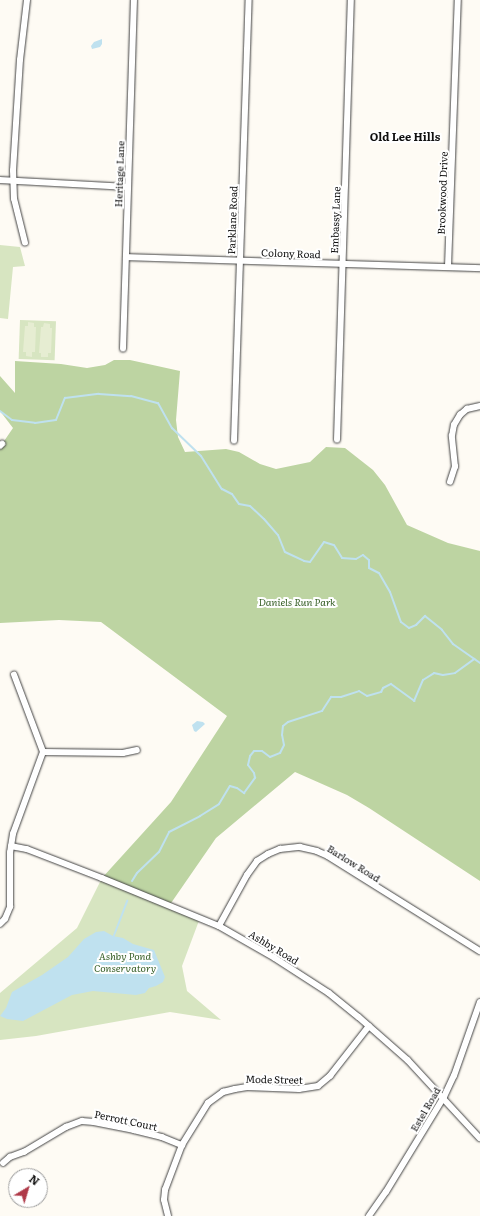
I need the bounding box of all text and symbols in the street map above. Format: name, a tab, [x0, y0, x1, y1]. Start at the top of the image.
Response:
district label: Old Lee Hills	[370, 129, 440, 143]
street label: Heritage Lane	[112, 141, 126, 207]
street label: Brookwood Drive	[435, 151, 449, 235]
street label: Parklane Road	[225, 186, 239, 254]
street label: Embassy Lane	[328, 186, 342, 254]
street label: Colony Road	[261, 246, 321, 260]
park label: Daniels Run Park	[258, 596, 336, 608]
street label: Barlow Road	[325, 842, 383, 884]
street label: Ashby Road	[247, 927, 301, 967]
park label: Ashby Pond Conservatory	[94, 949, 156, 972]
street label: Mode Street	[245, 1072, 303, 1086]
street label: Estel Road	[407, 1085, 443, 1133]
street label: Perrott Court	[93, 1107, 159, 1133]
north arrow	[8, 1168, 48, 1208]
text: N	[26, 1170, 43, 1188]

